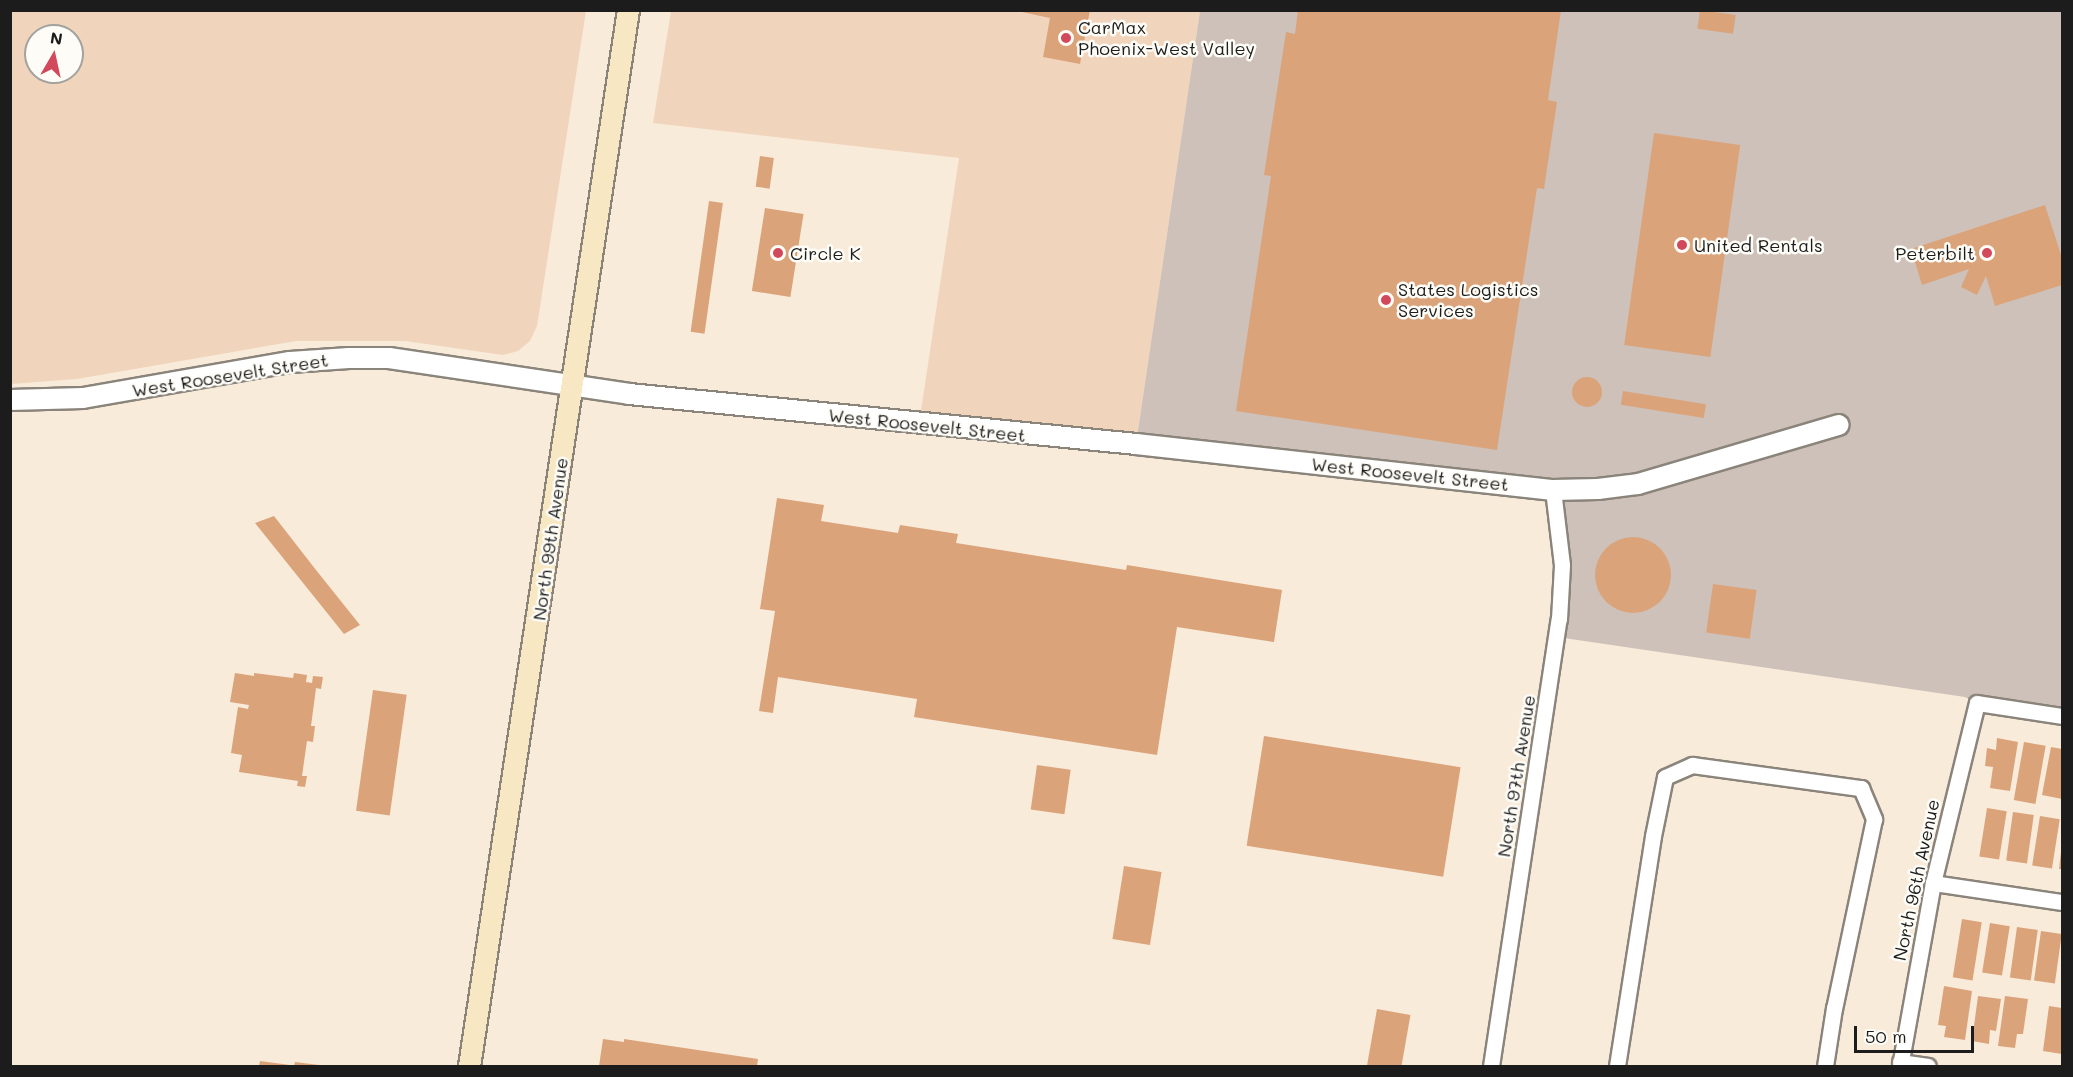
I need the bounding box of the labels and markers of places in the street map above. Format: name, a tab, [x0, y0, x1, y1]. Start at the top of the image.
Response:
place label: CarMax Phoenix-West Valley	[1078, 17, 1255, 60]
marker: CarMax Phoenix-West Valley	[1059, 31, 1073, 45]
place label: United Rentals	[1694, 234, 1823, 256]
marker: United Rentals	[1675, 238, 1689, 252]
place label: Circle K	[790, 242, 860, 264]
place label: Peterbilt	[1895, 242, 1975, 264]
marker: Circle K	[771, 246, 785, 260]
marker: Peterbilt	[1980, 246, 1994, 260]
place label: States Logistics Services	[1398, 279, 1538, 322]
marker: States Logistics Services	[1379, 293, 1393, 307]

